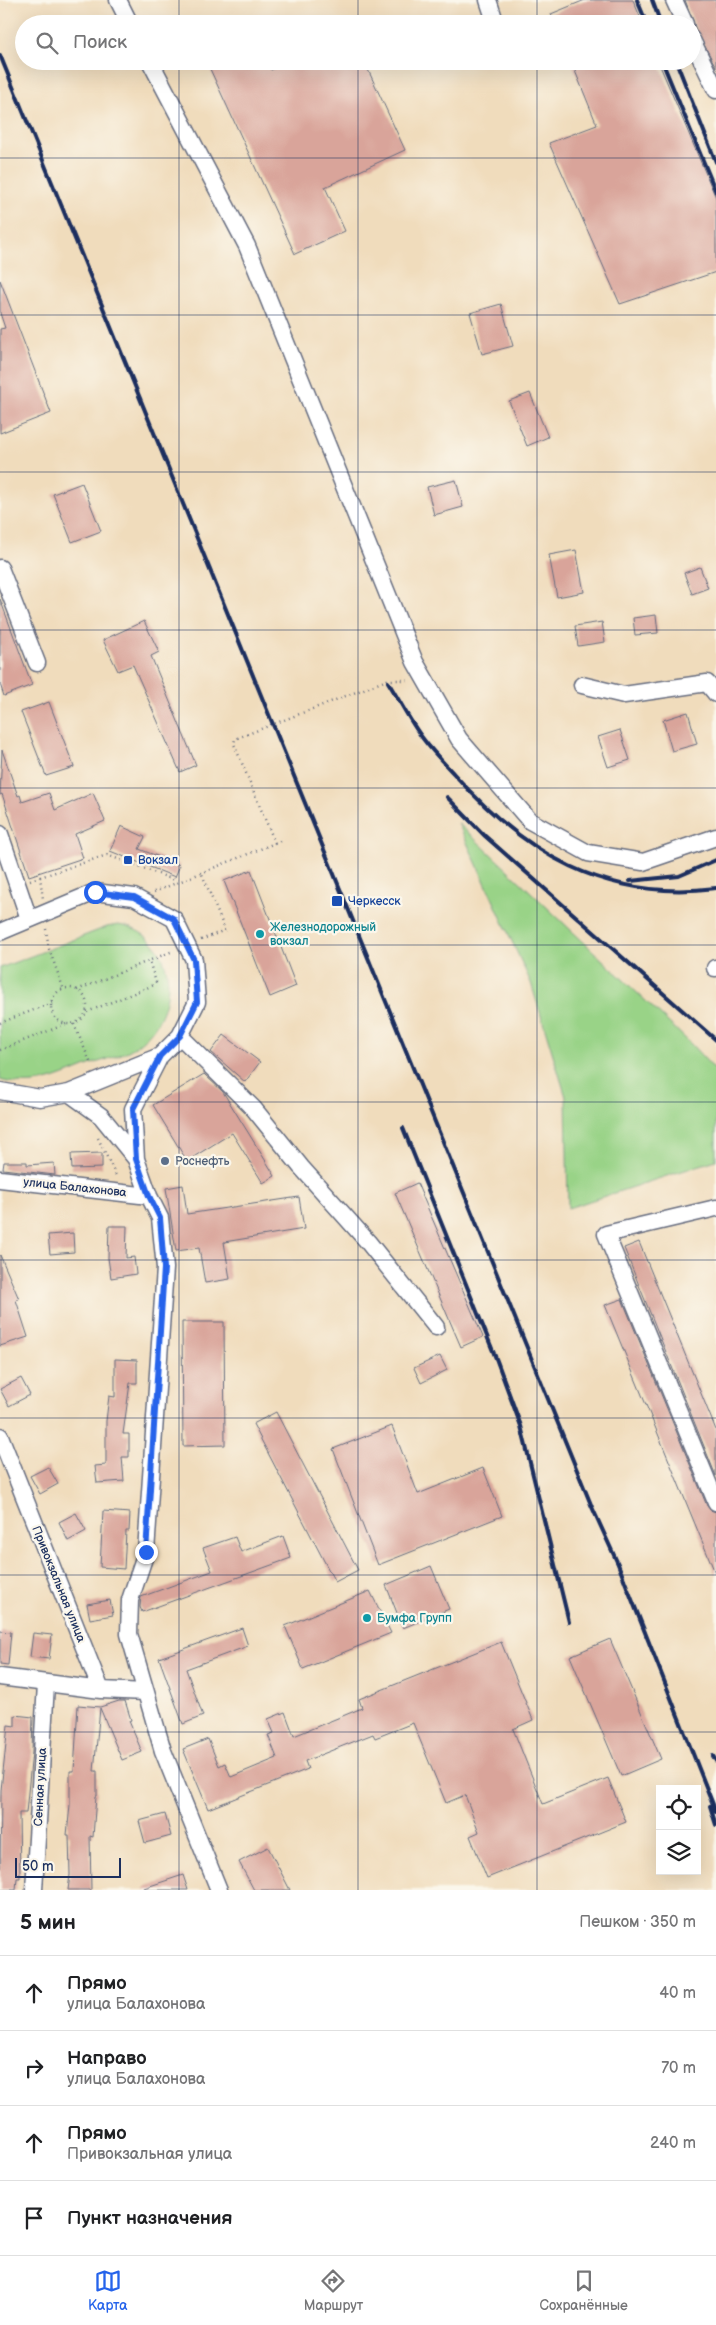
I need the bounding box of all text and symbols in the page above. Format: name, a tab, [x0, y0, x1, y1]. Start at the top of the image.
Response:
search box	[15, 15, 701, 70]
icon: search	[33, 29, 61, 57]
text: Поиск	[73, 31, 127, 54]
place label: Вокзал	[138, 853, 178, 868]
marker: Вокзал	[122, 854, 134, 866]
route start	[84, 881, 107, 904]
marker: Черкесск	[330, 894, 344, 908]
place label: Черкесск	[348, 894, 401, 909]
place label: Железнодорожный вокзал	[270, 920, 376, 949]
marker: Железнодорожный вокзал	[254, 928, 266, 940]
place label: Роснефть	[175, 1154, 230, 1169]
marker: Роснефть	[159, 1155, 171, 1167]
street label: улица Балахонова	[23, 1175, 127, 1200]
street label: Привокзальная улица	[28, 1524, 89, 1644]
route end	[135, 1541, 158, 1564]
place label: Бумфа Групп	[377, 1611, 452, 1626]
marker: Бумфа Групп	[361, 1612, 373, 1624]
street label: Сенная улица	[31, 1747, 50, 1827]
map controls	[656, 1785, 701, 1875]
button: locate	[656, 1785, 701, 1830]
button: layers	[656, 1830, 701, 1875]
scale bar	[15, 1855, 121, 1878]
text: 50 m	[22, 1858, 54, 1875]
text: 5 мин	[20, 1910, 76, 1935]
text: Пешком · 350 m	[579, 1913, 696, 1932]
text: Прямо	[67, 1972, 127, 1995]
icon: ahead	[20, 1979, 48, 2007]
text: 40 m	[659, 1984, 696, 2003]
text: улица Балахонова	[67, 1995, 205, 2014]
text: Направо	[67, 2047, 147, 2070]
icon: right	[20, 2054, 48, 2082]
text: 70 m	[661, 2059, 696, 2078]
text: улица Балахонова	[67, 2070, 205, 2089]
text: Прямо	[67, 2122, 127, 2145]
icon: ahead	[20, 2129, 48, 2157]
text: 240 m	[650, 2134, 696, 2153]
text: Привокзальная улица	[67, 2145, 232, 2164]
icon: arrive	[20, 2204, 48, 2232]
text: Пункт назначения	[67, 2207, 232, 2230]
tab: Карта	[88, 2267, 128, 2314]
tab: Маршрут	[304, 2267, 363, 2314]
tab: Сохранённые	[539, 2267, 628, 2314]

